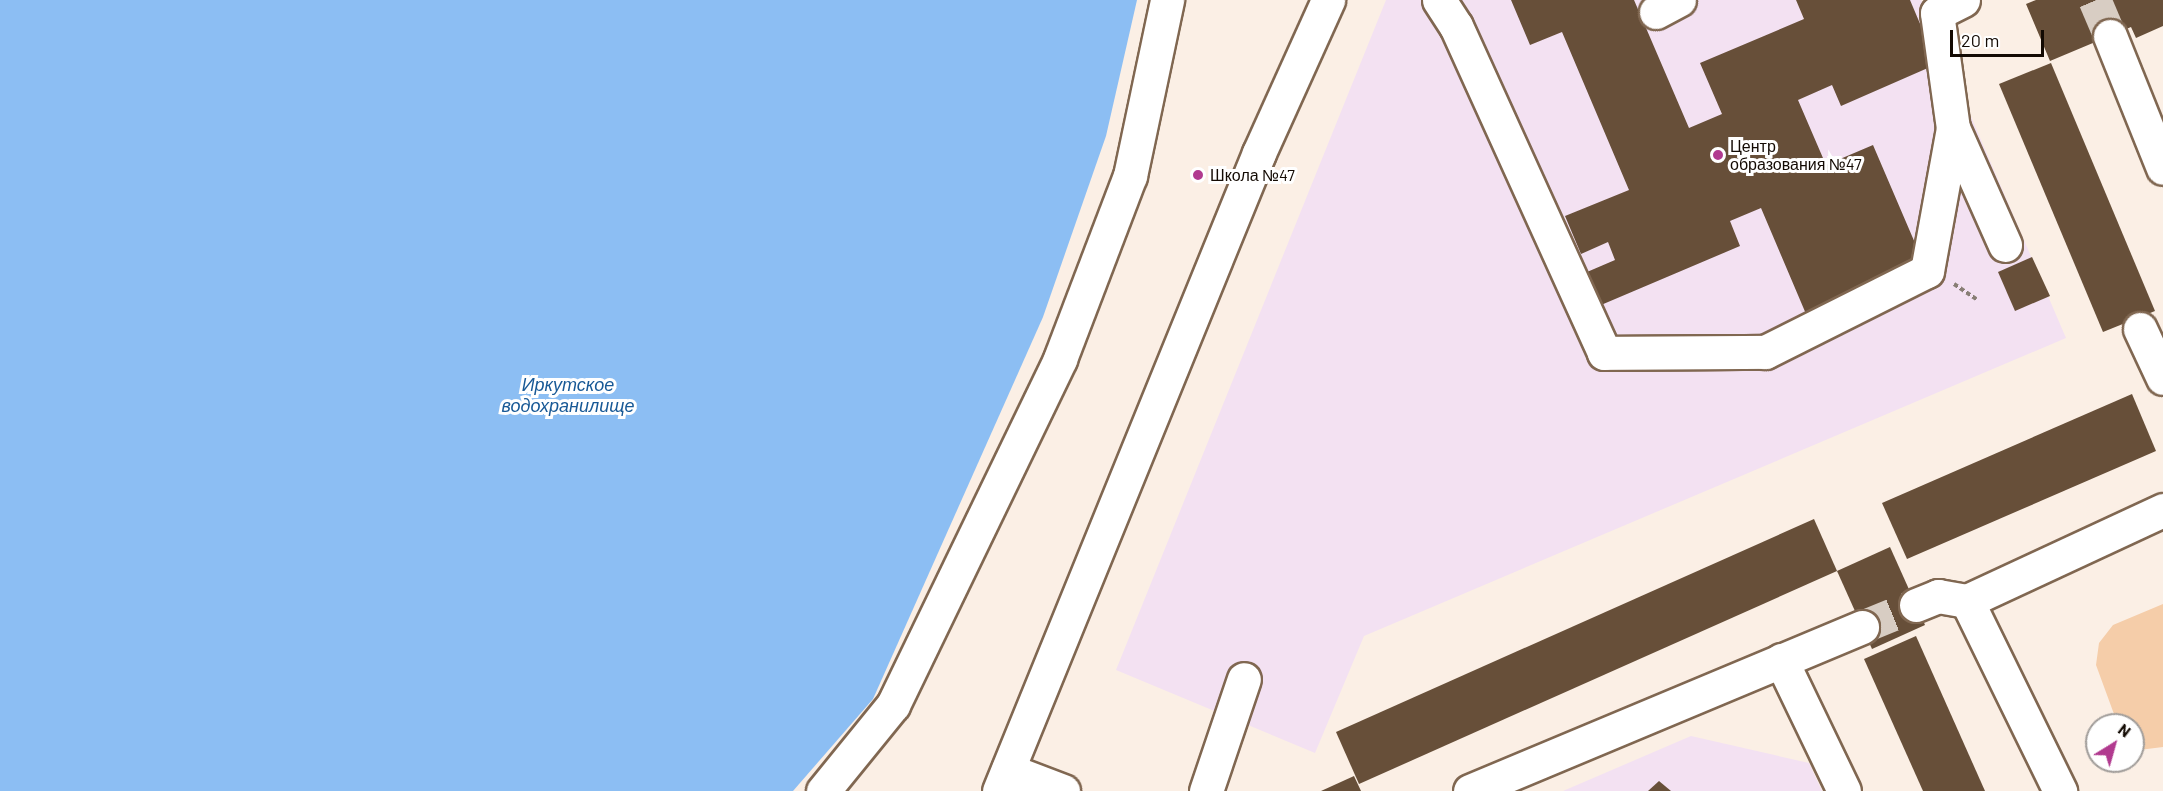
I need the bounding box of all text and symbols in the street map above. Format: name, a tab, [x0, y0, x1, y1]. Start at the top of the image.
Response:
scale bar	[1953, 18, 2048, 56]
text: 20 m	[1961, 29, 1999, 51]
place label: Центр образования №47	[1730, 136, 1862, 174]
marker: Центр образования №47	[1711, 148, 1725, 162]
place label: Школа №47	[1210, 165, 1295, 185]
marker: Школа №47	[1191, 168, 1205, 182]
water label: Иркутское водохранилище	[501, 374, 635, 416]
north arrow	[2085, 713, 2145, 773]
text: N	[2115, 719, 2135, 741]

